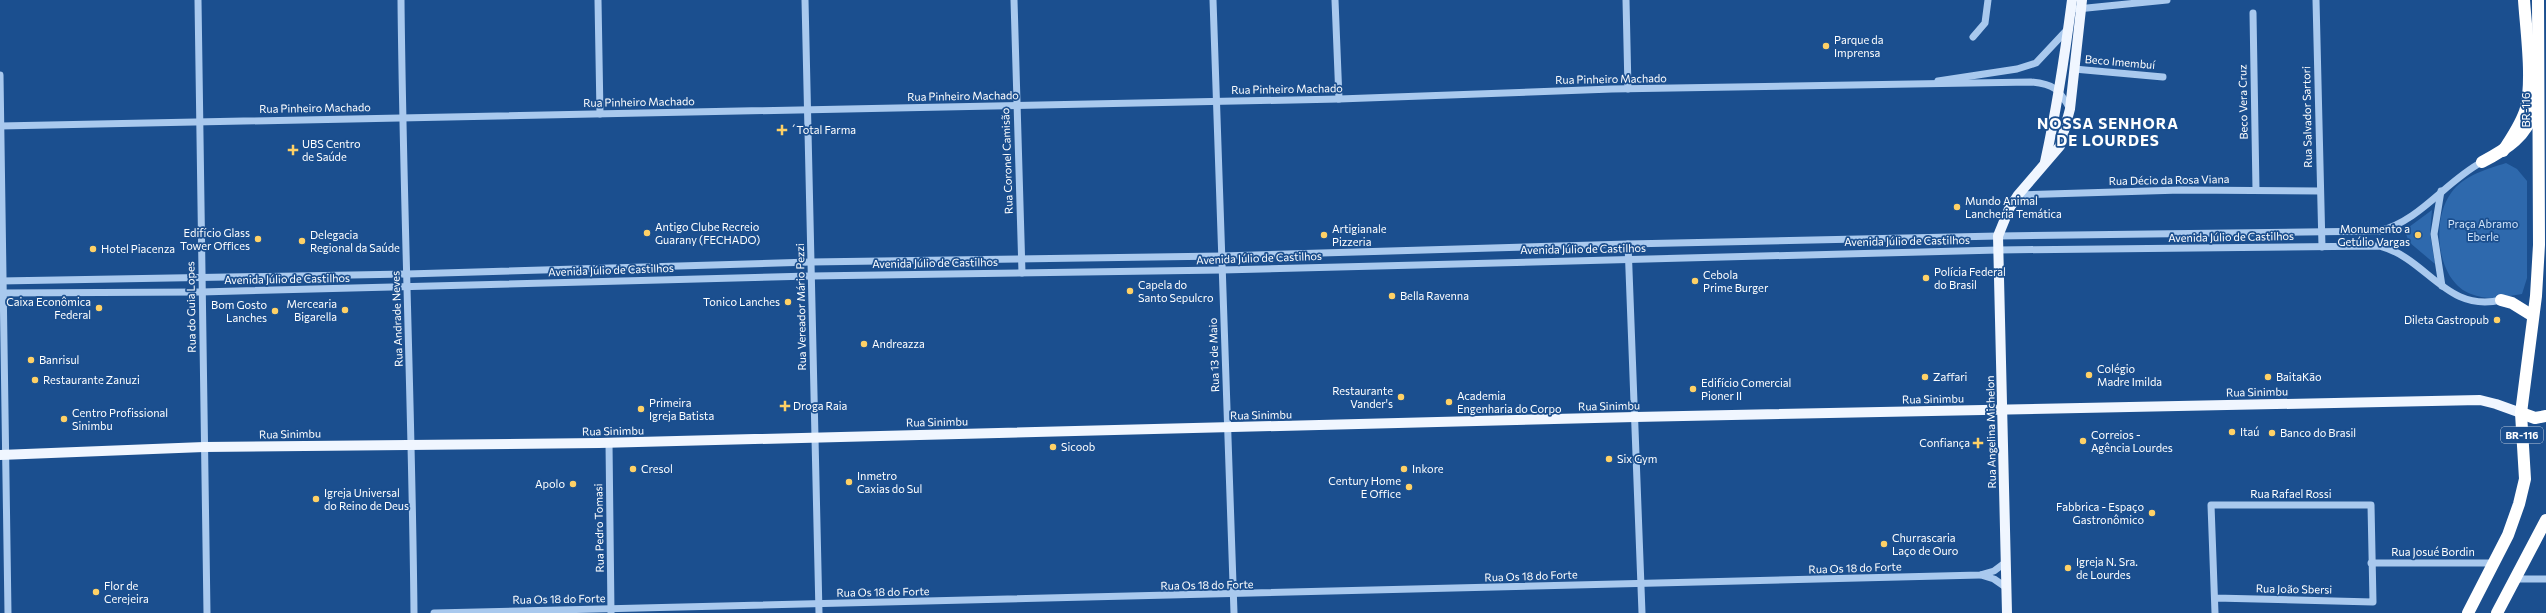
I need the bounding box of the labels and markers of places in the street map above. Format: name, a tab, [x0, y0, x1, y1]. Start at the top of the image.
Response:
place label: Parque da Imprensa	[1834, 33, 1883, 59]
marker: Parque da Imprensa	[1821, 41, 1831, 51]
place label: ´Total Farma	[790, 123, 856, 136]
marker: ´Total Farma	[777, 125, 787, 135]
place label: UBS Centro de Saúde	[302, 137, 361, 163]
marker: UBS Centro de Saúde	[287, 144, 299, 156]
place label: Mundo Animal Lancheria Temática	[1965, 194, 2062, 220]
marker: Mundo Animal Lancheria Temática	[1952, 202, 1962, 212]
place label: Antigo Clube Recreio Guarany (FECHADO)	[655, 220, 760, 246]
place label: Artigianale Pizzeria	[1332, 222, 1387, 248]
place label: Monumento a Getúlio Vargas	[2338, 222, 2410, 248]
place label: Edifício Glass Tower Offices	[180, 226, 250, 252]
place label: Delegacia Regional da Saúde	[310, 228, 400, 254]
marker: Antigo Clube Recreio Guarany (FECHADO)	[642, 228, 652, 238]
marker: Artigianale Pizzeria	[1319, 230, 1329, 240]
marker: Monumento a Getúlio Vargas	[2413, 230, 2423, 240]
marker: Edifício Glass Tower Offices	[253, 234, 263, 244]
marker: Delegacia Regional da Saúde	[297, 236, 307, 246]
place label: Hotel Piacenza	[101, 242, 175, 255]
marker: Hotel Piacenza	[88, 244, 98, 254]
place label: Polícia Federal do Brasil	[1934, 265, 2006, 291]
place label: Cebola Prime Burger	[1703, 268, 1769, 294]
marker: Polícia Federal do Brasil	[1921, 273, 1931, 283]
marker: Cebola Prime Burger	[1690, 276, 1700, 286]
place label: Capela do Santo Sepulcro	[1138, 278, 1214, 304]
marker: Capela do Santo Sepulcro	[1125, 286, 1135, 296]
place label: Bella Ravenna	[1400, 289, 1469, 302]
marker: Bella Ravenna	[1387, 291, 1397, 301]
place label: Caixa Econômica Federal	[6, 295, 91, 321]
place label: Tonico Lanches	[703, 295, 780, 308]
place label: Mercearia Bigarella	[287, 297, 337, 323]
marker: Tonico Lanches	[783, 297, 793, 307]
place label: Bom Gosto Lanches	[211, 298, 267, 324]
marker: Caixa Econômica Federal	[94, 303, 104, 313]
marker: Mercearia Bigarella	[340, 305, 350, 315]
marker: Bom Gosto Lanches	[270, 306, 280, 316]
place label: Dileta Gastropub	[2404, 313, 2489, 326]
marker: Dileta Gastropub	[2492, 315, 2502, 325]
place label: Andreazza	[872, 337, 925, 350]
marker: Andreazza	[859, 339, 869, 349]
place label: Banrisul	[39, 353, 79, 366]
marker: Banrisul	[26, 355, 36, 365]
place label: Colégio Madre Imilda	[2097, 362, 2162, 388]
place label: Zaffari	[1933, 370, 1968, 383]
marker: Colégio Madre Imilda	[2084, 370, 2094, 380]
place label: BaitaKão	[2276, 370, 2322, 383]
marker: Zaffari	[1920, 372, 1930, 382]
marker: BaitaKão	[2263, 372, 2273, 382]
place label: Restaurante Zanuzi	[43, 373, 140, 386]
marker: Restaurante Zanuzi	[30, 375, 40, 385]
place label: Edifício Comercial Pioner II	[1701, 376, 1791, 402]
place label: Restaurante Vander's	[1332, 384, 1393, 410]
marker: Edifício Comercial Pioner II	[1688, 384, 1698, 394]
place label: Academia Engenharia do Corpo	[1457, 389, 1562, 415]
marker: Restaurante Vander's	[1396, 392, 1406, 402]
place label: Primeira Igreja Batista	[649, 396, 714, 422]
marker: Academia Engenharia do Corpo	[1444, 397, 1454, 407]
place label: Droga Raia	[793, 399, 847, 412]
marker: Droga Raia	[780, 401, 790, 411]
marker: Primeira Igreja Batista	[636, 404, 646, 414]
place label: Centro Profissional Sinimbu	[72, 406, 168, 432]
marker: Centro Profissional Sinimbu	[59, 414, 69, 424]
place label: Itaú	[2240, 425, 2259, 438]
place label: Banco do Brasil	[2280, 426, 2356, 439]
marker: Itaú	[2227, 427, 2237, 437]
place label: Correios - Agência Lourdes	[2091, 428, 2173, 454]
marker: Banco do Brasil	[2267, 428, 2277, 438]
place label: Confiança	[1919, 436, 1970, 449]
marker: Correios - Agência Lourdes	[2078, 436, 2088, 446]
marker: Confiança	[1973, 438, 1983, 448]
place label: Sicoob	[1061, 440, 1095, 453]
marker: Sicoob	[1048, 442, 1058, 452]
place label: Six Gym	[1617, 452, 1657, 465]
marker: Six Gym	[1604, 454, 1614, 464]
place label: Cresol	[641, 462, 673, 475]
place label: Inkore	[1412, 462, 1444, 475]
marker: Cresol	[628, 464, 638, 474]
marker: Inkore	[1399, 464, 1409, 474]
place label: Inmetro Caxias do Sul	[857, 469, 922, 495]
place label: Century Home E Office	[1328, 474, 1401, 500]
place label: Apolo	[535, 477, 565, 490]
marker: Inmetro Caxias do Sul	[844, 477, 854, 487]
marker: Apolo	[568, 479, 578, 489]
marker: Century Home E Office	[1404, 482, 1414, 492]
place label: Igreja Universal do Reino de Deus	[324, 486, 409, 512]
marker: Igreja Universal do Reino de Deus	[311, 494, 321, 504]
place label: Fabbrica - Espaço Gastronômico	[2056, 500, 2144, 526]
marker: Fabbrica - Espaço Gastronômico	[2147, 508, 2157, 518]
place label: Churrascaria Laço de Ouro	[1892, 531, 1959, 557]
marker: Churrascaria Laço de Ouro	[1879, 539, 1889, 549]
place label: Igreja N. Sra. de Lourdes	[2076, 555, 2138, 581]
marker: Igreja N. Sra. de Lourdes	[2063, 563, 2073, 573]
place label: Flor de Cerejeira	[104, 579, 149, 605]
marker: Flor de Cerejeira	[91, 587, 101, 597]

